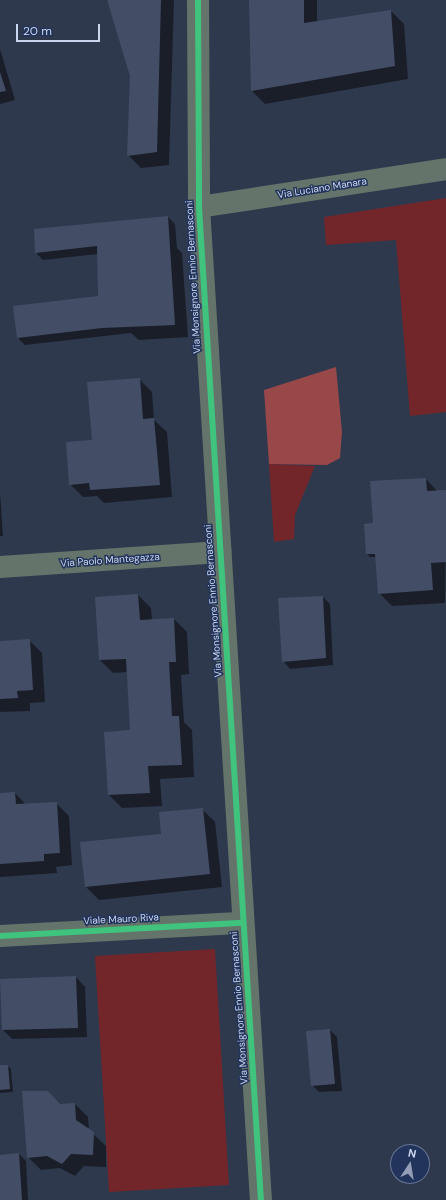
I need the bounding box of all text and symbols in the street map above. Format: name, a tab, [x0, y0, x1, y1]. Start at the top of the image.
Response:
scale bar	[18, 16, 102, 42]
text: 20 m	[23, 23, 52, 39]
street label: Via Luciano Manara	[276, 175, 368, 201]
street label: Via Monsignore Ennio Bernasconi	[183, 200, 203, 354]
street label: Via Monsignore Ennio Bernasconi	[202, 524, 224, 678]
street label: Via Paolo Mantegazza	[60, 551, 160, 569]
street label: Viale Mauro Riva	[83, 911, 159, 927]
street label: Via Monsignore Ennio Bernasconi	[228, 931, 250, 1085]
north arrow	[390, 1144, 430, 1184]
text: N	[407, 1146, 418, 1161]

